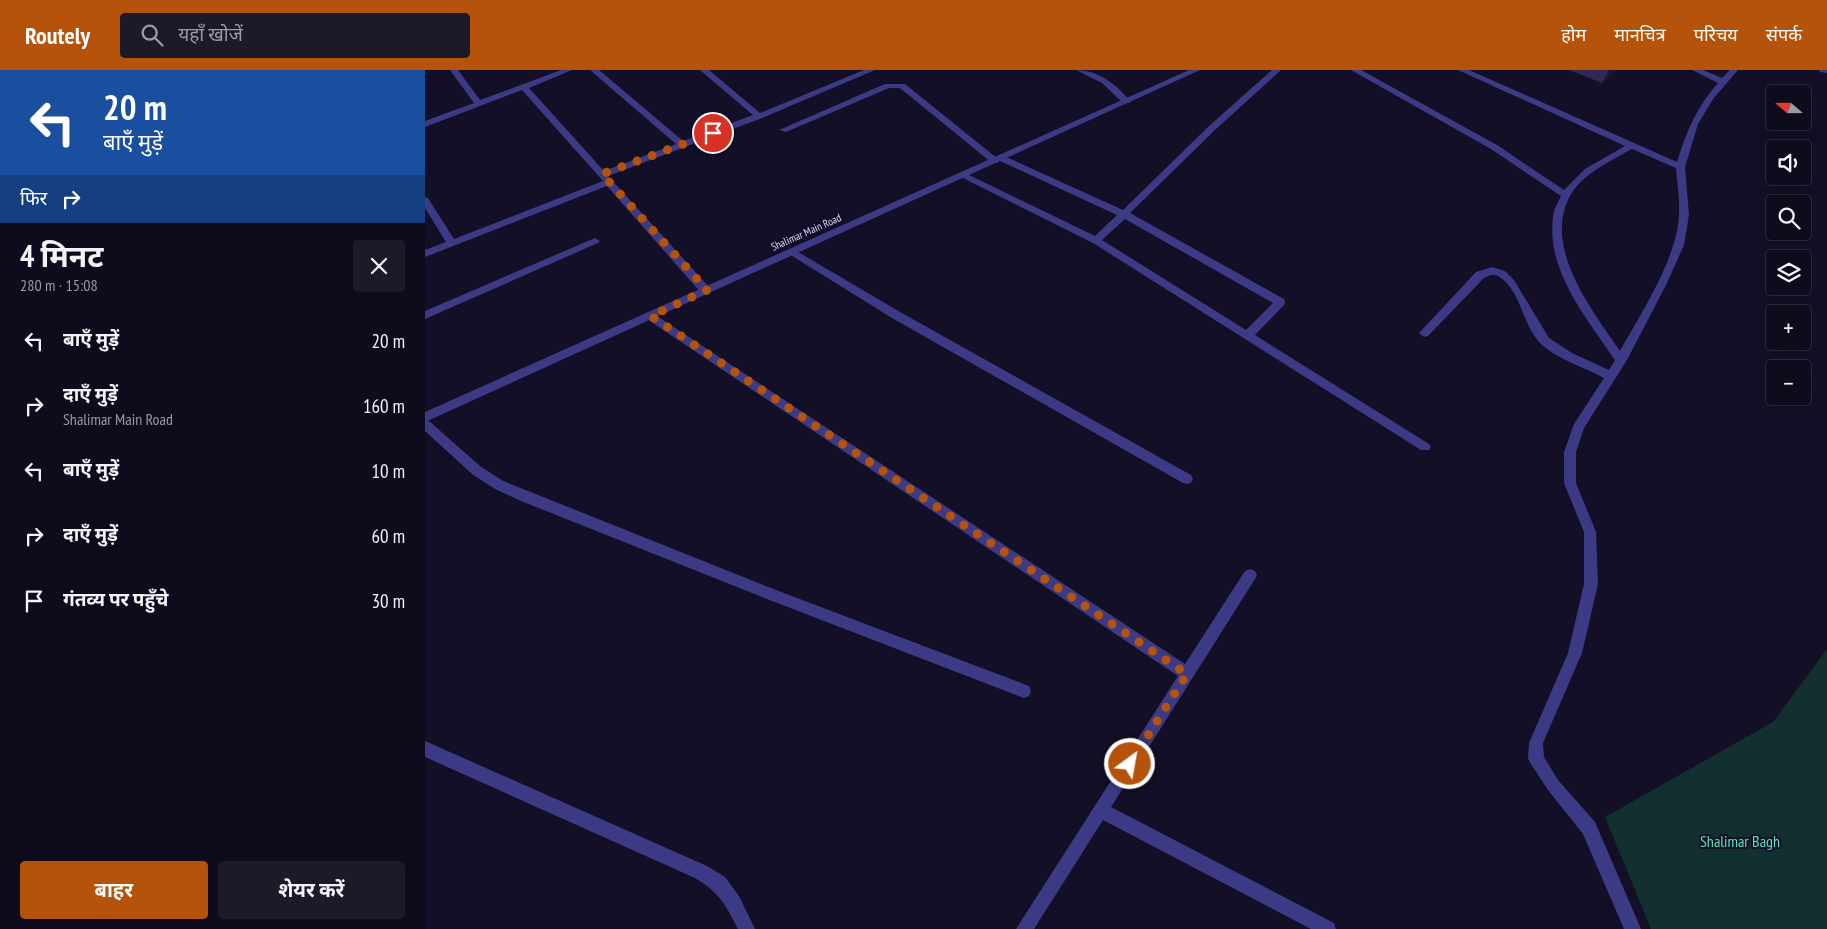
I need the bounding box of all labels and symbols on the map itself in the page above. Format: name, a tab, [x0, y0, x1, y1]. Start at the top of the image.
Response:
north arrow	[1766, 85, 1811, 130]
pin	[692, 112, 734, 154]
street label: Shalimar Main Road	[769, 210, 844, 254]
position arrow	[1103, 737, 1155, 789]
park label: Shalimar Bagh	[1700, 831, 1780, 851]

